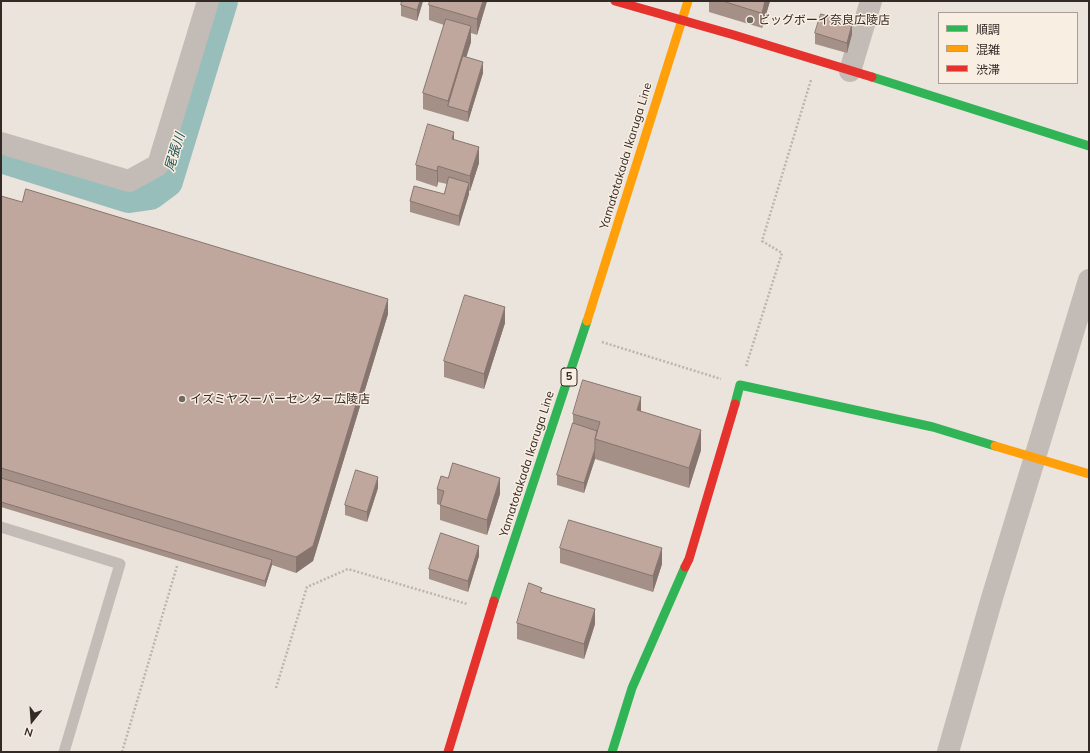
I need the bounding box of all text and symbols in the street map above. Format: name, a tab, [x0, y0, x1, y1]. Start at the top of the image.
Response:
legend	[938, 12, 1078, 84]
place label: ビッグボーイ奈良広陵店	[758, 13, 890, 27]
marker: ビッグボーイ奈良広陵店	[745, 15, 755, 25]
text: 順調	[976, 22, 1000, 37]
text: 混雑	[976, 42, 1000, 57]
text: 渋滞	[976, 62, 1000, 77]
street label: Yamatotakada Ikaruga Line	[597, 81, 655, 231]
water label: 尾張川	[162, 131, 188, 173]
road number: 5	[561, 368, 577, 386]
street label: Yamatotakada Ikaruga Line	[497, 389, 557, 539]
place label: イズミヤスーパーセンター広陵店	[190, 392, 370, 406]
marker: イズミヤスーパーセンター広陵店	[177, 394, 187, 404]
north arrow	[12, 701, 52, 741]
text: N	[22, 725, 35, 740]

